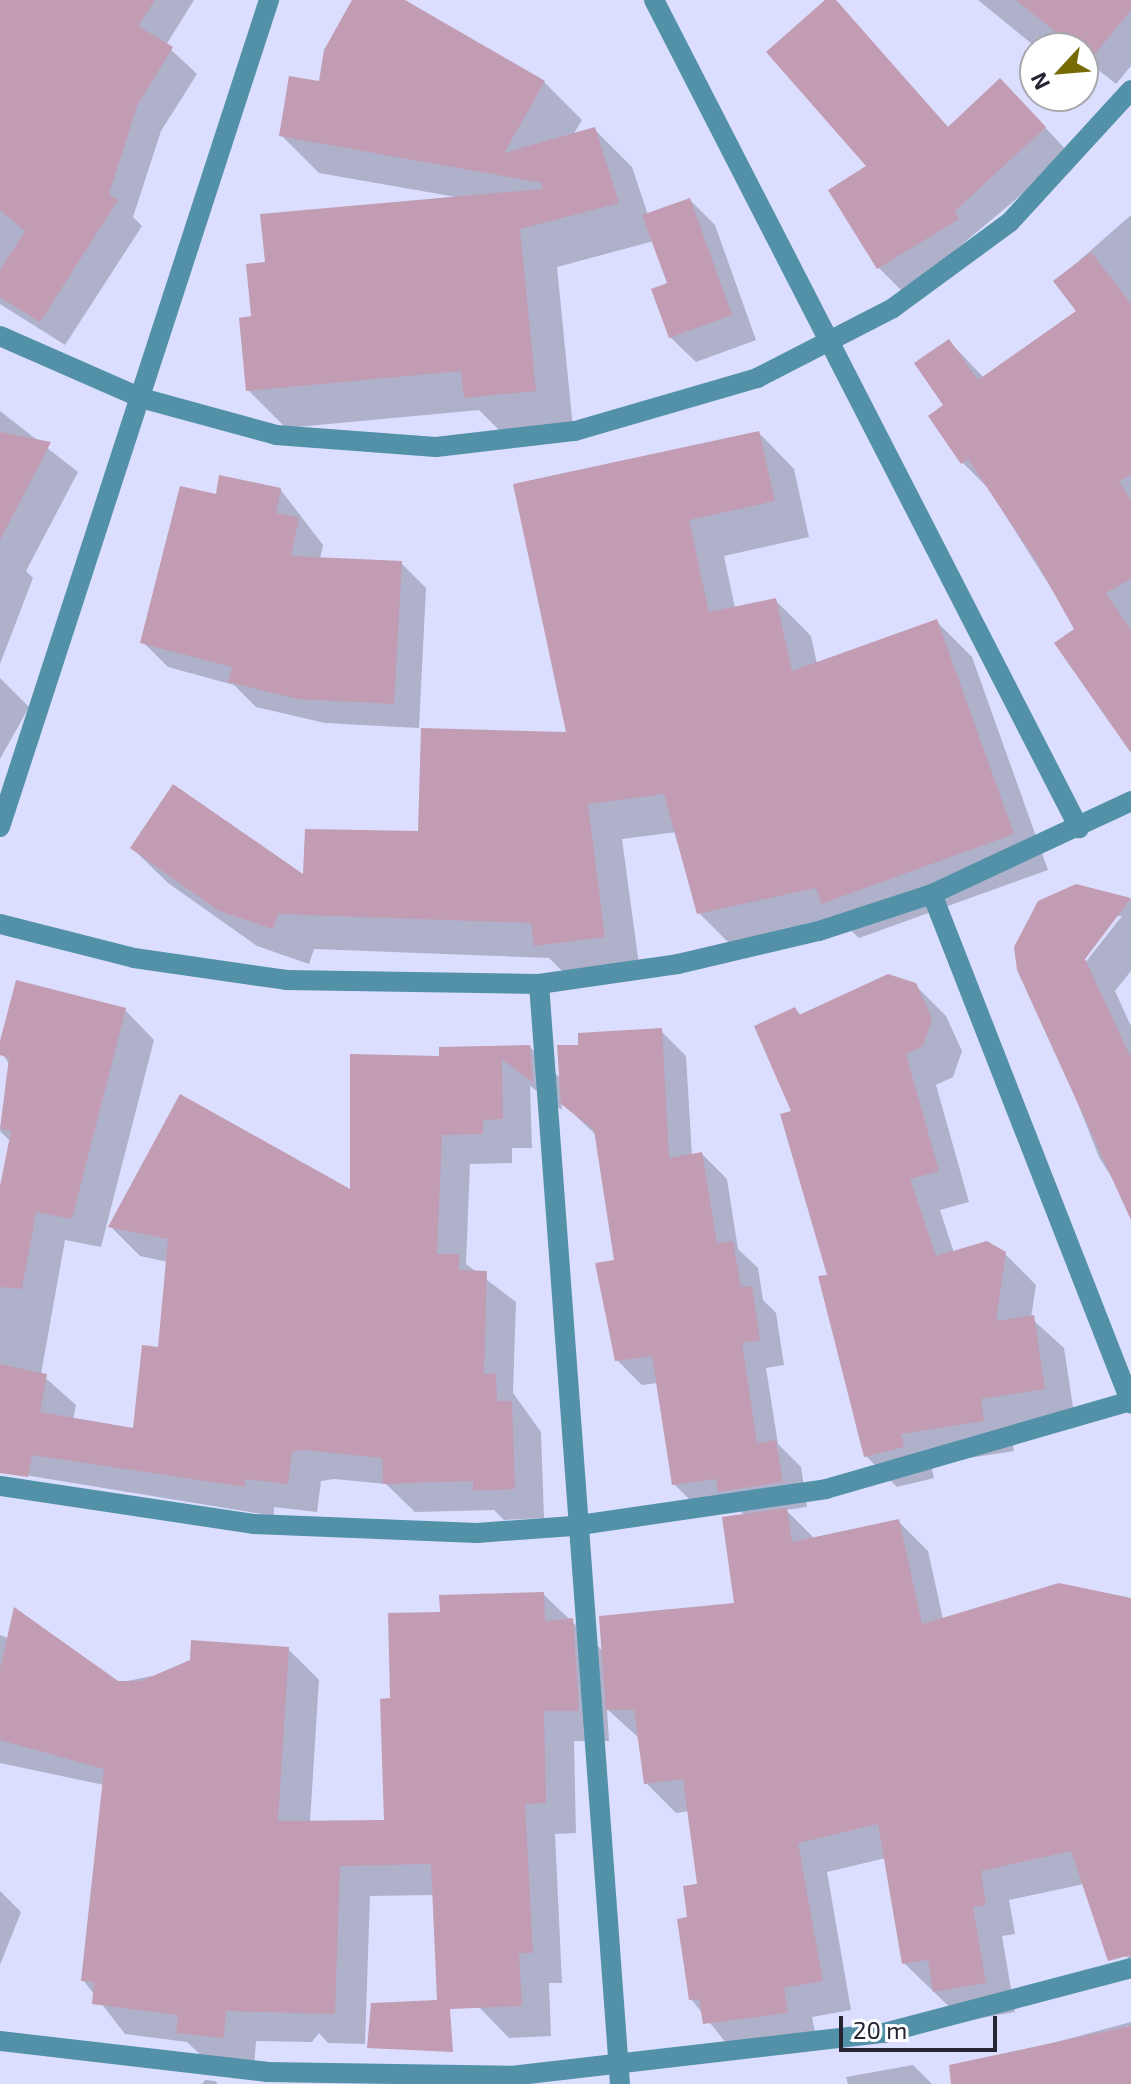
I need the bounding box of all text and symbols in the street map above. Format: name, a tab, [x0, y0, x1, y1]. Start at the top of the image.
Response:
north arrow	[1019, 32, 1099, 112]
text: N	[1024, 69, 1054, 94]
scale bar	[843, 2000, 1001, 2050]
text: 20 m	[853, 2015, 907, 2044]

